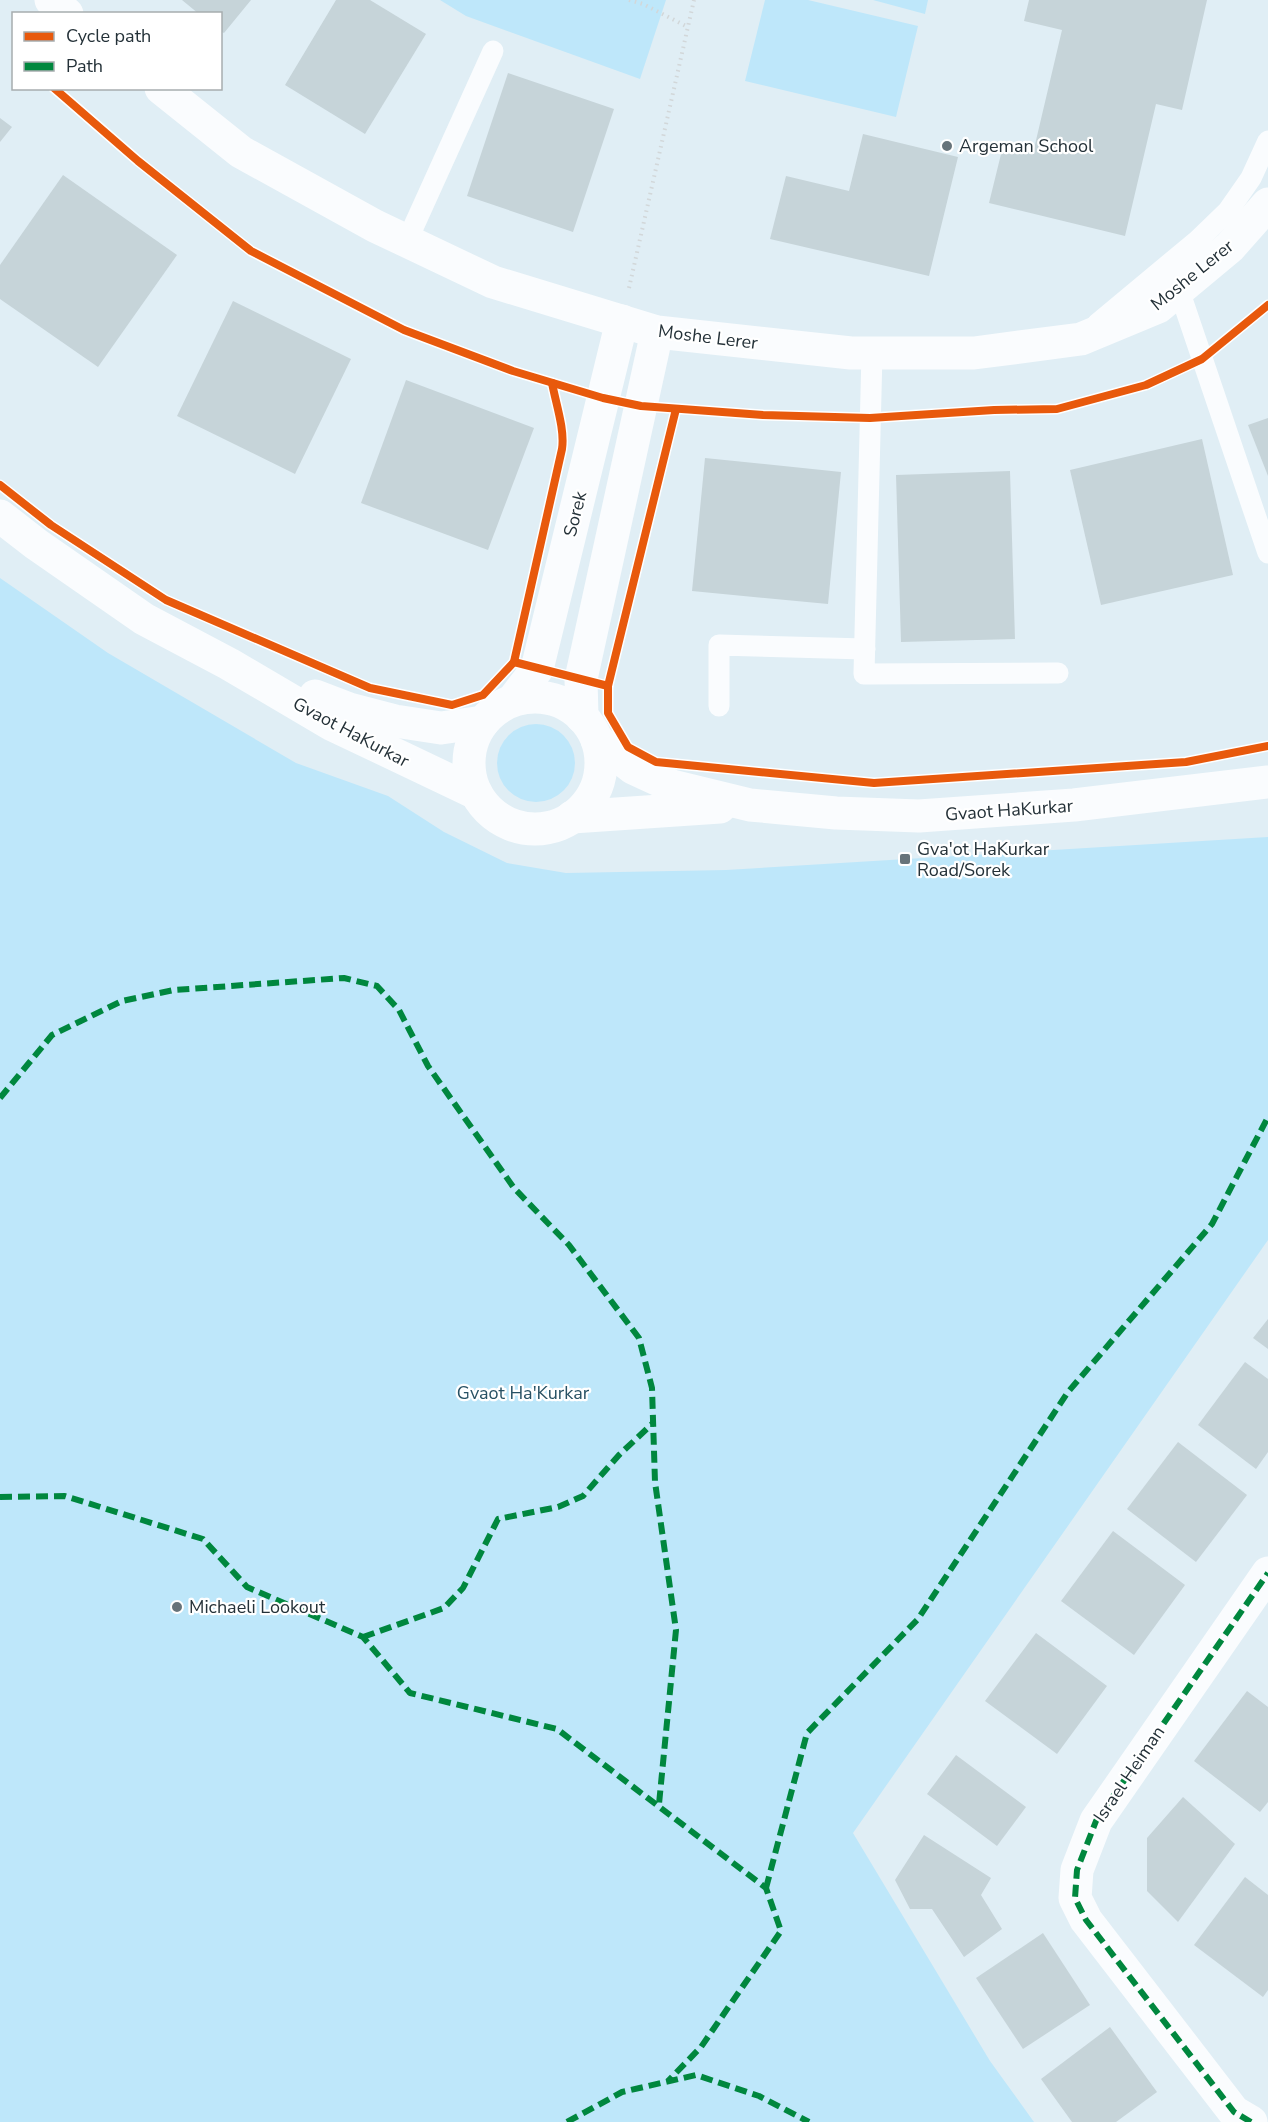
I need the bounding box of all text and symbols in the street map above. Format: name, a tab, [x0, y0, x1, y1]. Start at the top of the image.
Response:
legend	[12, 12, 222, 90]
text: Cycle path	[66, 24, 151, 48]
text: Path	[66, 54, 103, 78]
place label: Argeman School	[959, 134, 1094, 158]
marker: Argeman School	[940, 139, 954, 153]
street label: Moshe Lerer	[1146, 234, 1239, 316]
street label: Moshe Lerer	[657, 319, 760, 355]
street label: Sorek	[558, 488, 592, 539]
street label: Gvaot HaKurkar	[289, 691, 414, 773]
street label: Gvaot HaKurkar	[944, 794, 1074, 826]
place label: Gva'ot HaKurkar Road/Sorek	[917, 837, 1050, 882]
marker: Gva'ot HaKurkar Road/Sorek	[898, 852, 912, 866]
park label: Gvaot Ha'Kurkar	[457, 1381, 590, 1405]
place label: Michaeli Lookout	[189, 1595, 326, 1619]
marker: Michaeli Lookout	[170, 1600, 184, 1614]
street label: Israel Heiman	[1088, 1721, 1170, 1827]

